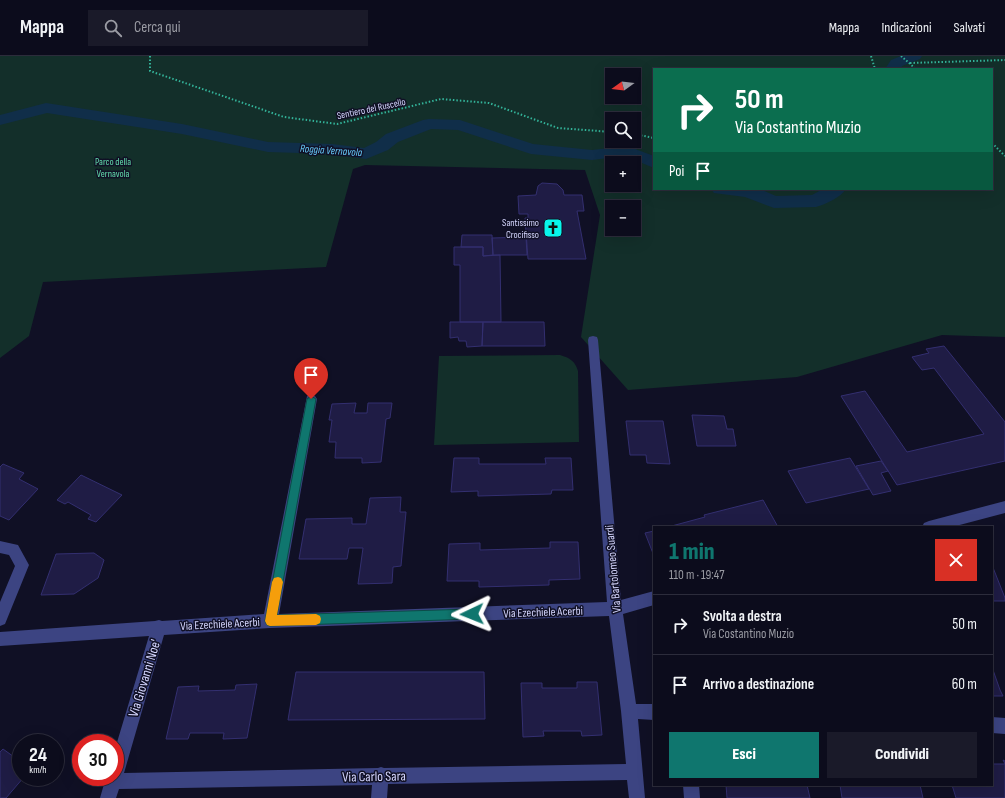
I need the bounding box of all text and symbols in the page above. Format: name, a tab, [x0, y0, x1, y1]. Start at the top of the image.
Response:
search box	[88, 10, 368, 46]
text: Mappa	[20, 16, 64, 39]
icon: search	[102, 17, 124, 39]
text: Cerca qui	[134, 18, 181, 37]
text: Mappa	[829, 19, 859, 36]
text: Indicazioni	[881, 19, 932, 36]
text: Salvati	[954, 19, 985, 36]
north arrow	[605, 68, 641, 104]
map controls	[605, 68, 641, 236]
text: 50 m	[735, 83, 784, 116]
icon: right	[669, 84, 721, 136]
street label: Sentiero del Ruscello	[336, 96, 407, 122]
button: search	[605, 112, 641, 148]
text: Via Costantino Muzio	[735, 117, 861, 138]
water label: Roggia Vernavola	[299, 142, 363, 159]
park label: Parco della Vernavola	[95, 156, 131, 180]
button: +	[605, 156, 641, 192]
icon: arrive	[692, 160, 714, 182]
text: Poi	[669, 162, 684, 181]
button: −	[605, 200, 641, 236]
place label: Santissimo Crocifisso	[502, 217, 539, 241]
church icon: Santissimo Crocifisso	[542, 217, 564, 239]
pin	[294, 358, 328, 399]
icon: arrive	[300, 364, 322, 386]
street label: Via Bartolomeo Suardi	[602, 524, 625, 614]
text: 1 min	[669, 537, 715, 566]
button: close	[935, 539, 977, 581]
text: 110 m · 19:47	[669, 567, 724, 583]
position arrow	[451, 593, 493, 635]
street label: Via Ezechiele Acerbi	[503, 604, 583, 621]
text: Svolta a destra	[703, 607, 782, 626]
icon: right	[669, 614, 691, 636]
street label: Via Ezechiele Acerbi	[180, 615, 260, 634]
text: 50 m	[952, 615, 977, 634]
text: Via Costantino Muzio	[703, 626, 794, 642]
street label: Via Giovanni Noe'	[125, 637, 164, 719]
icon: arrive	[669, 674, 691, 696]
text: Arrivo a destinazione	[703, 675, 814, 694]
text: 60 m	[952, 675, 977, 694]
button: Esci	[669, 732, 819, 778]
button: Condividi	[827, 732, 977, 778]
speed limit sign: 30	[72, 734, 124, 786]
text: 24	[29, 743, 47, 767]
text: km/h	[29, 764, 47, 776]
street label: Via Carlo Sara	[342, 767, 406, 786]

